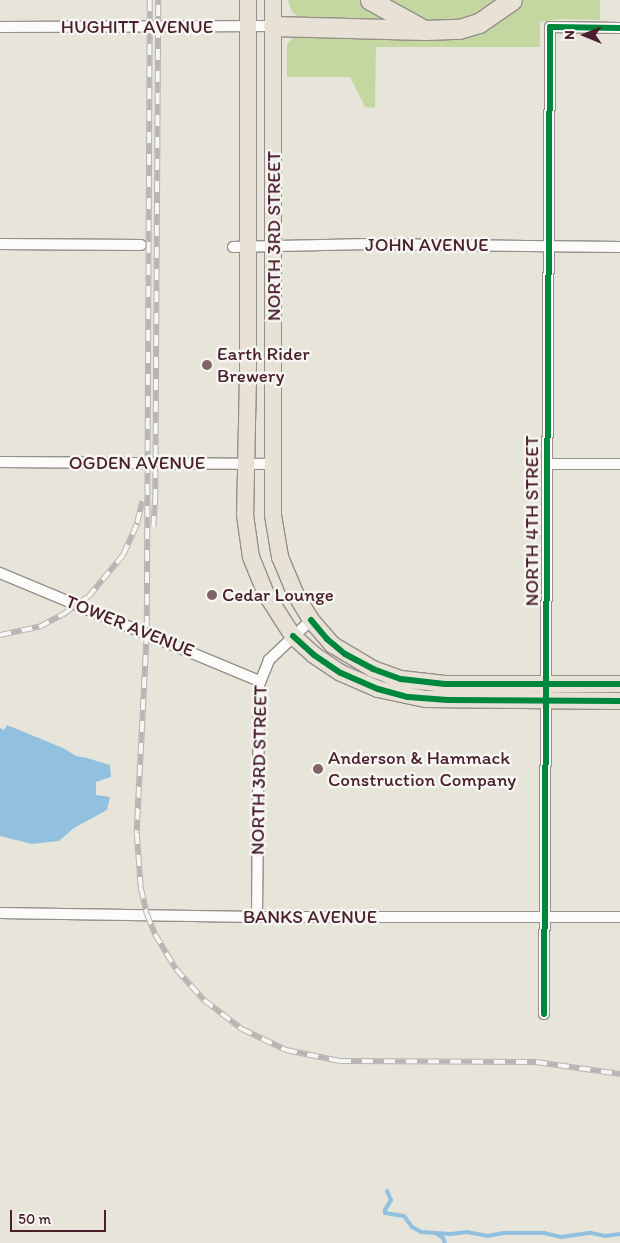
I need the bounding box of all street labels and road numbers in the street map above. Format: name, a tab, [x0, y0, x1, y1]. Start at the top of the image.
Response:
street label: HUGHITT AVENUE	[61, 16, 213, 38]
street label: NORTH 3RD STREET	[263, 151, 285, 321]
street label: JOHN AVENUE	[366, 234, 488, 256]
street label: NORTH 4TH STREET	[521, 436, 543, 606]
street label: OGDEN AVENUE	[69, 452, 205, 474]
street label: TOWER AVENUE	[63, 590, 197, 662]
street label: NORTH 3RD STREET	[246, 685, 272, 855]
street label: BANKS AVENUE	[243, 906, 377, 928]

